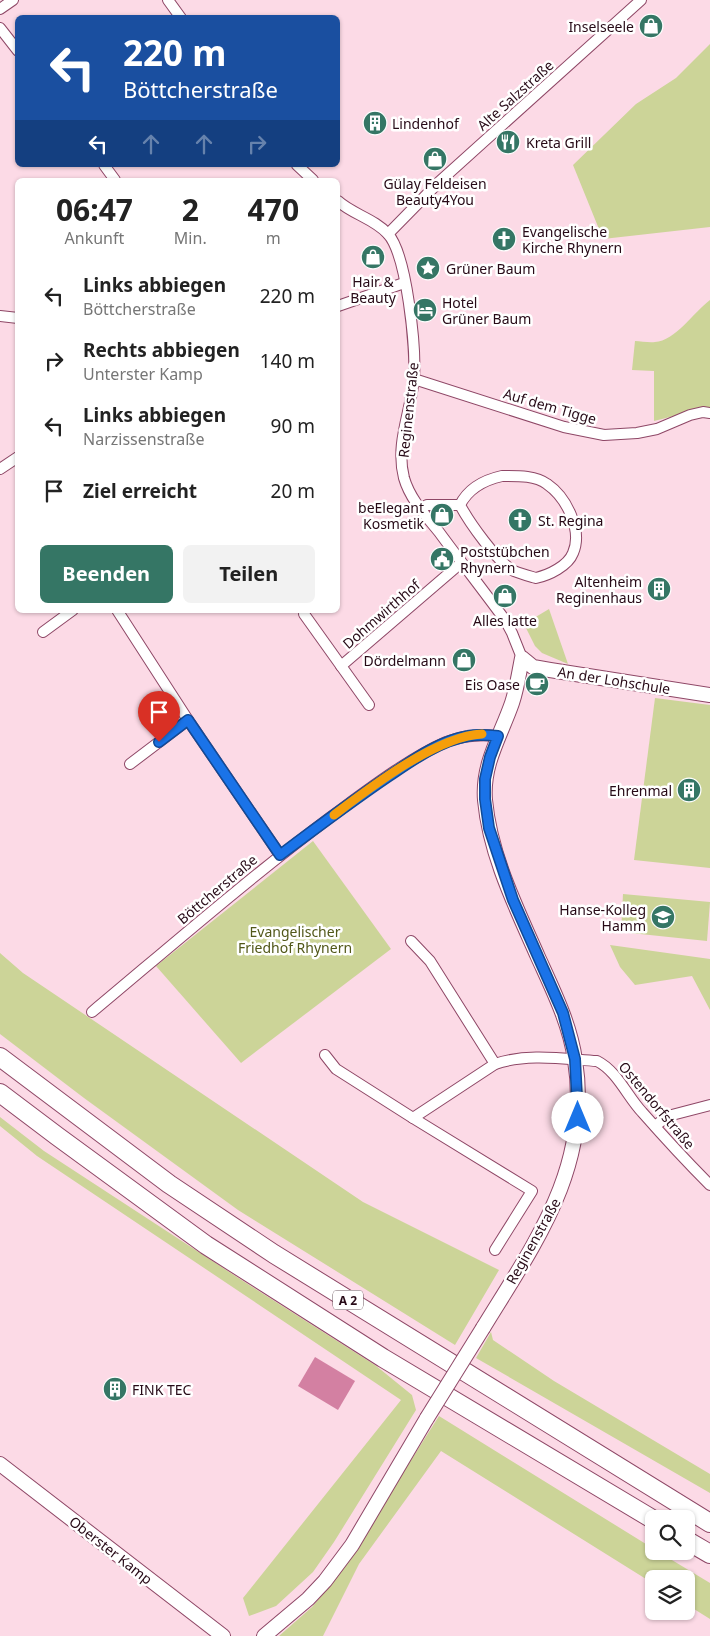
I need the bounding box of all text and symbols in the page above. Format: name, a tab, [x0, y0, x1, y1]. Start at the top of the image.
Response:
shop icon: Inselseele	[638, 13, 664, 39]
place label: Inselseele	[568, 17, 634, 36]
text: 220 m	[123, 29, 226, 76]
icon: left	[40, 35, 105, 100]
street label: Alte Salzstraße	[473, 56, 557, 134]
text: Böttcherstraße	[123, 74, 278, 104]
building icon: Lindenhof	[362, 110, 388, 136]
place label: Lindenhof	[392, 114, 460, 133]
restaurant icon: Kreta Grill	[495, 129, 521, 155]
icon: left	[84, 130, 112, 158]
icon: ahead	[137, 130, 165, 158]
icon: ahead	[190, 130, 218, 158]
icon: right	[243, 130, 271, 158]
place label: Kreta Grill	[526, 133, 591, 152]
shop icon: Gülay Feldeisen Beauty4You	[422, 146, 448, 172]
place label: Gülay Feldeisen Beauty4You	[383, 174, 487, 209]
text: 06:47	[56, 189, 133, 230]
text: 2	[182, 189, 199, 230]
text: 470	[248, 189, 299, 230]
place label: Evangelische Kirche Rhynern	[522, 222, 622, 257]
church icon: Evangelische Kirche Rhynern	[491, 226, 517, 252]
text: Ankunft	[65, 227, 124, 249]
text: Min.	[174, 227, 207, 249]
text: m	[266, 227, 281, 249]
shop icon: Hair & Beauty	[360, 244, 386, 270]
place icon: Grüner Baum	[415, 255, 441, 281]
place label: Grüner Baum	[446, 259, 535, 278]
text: Links abbiegen	[83, 272, 226, 298]
place label: Hair & Beauty	[350, 272, 397, 307]
icon: left	[40, 282, 68, 310]
text: 220 m	[260, 283, 315, 309]
place label: Hotel Grüner Baum	[442, 293, 531, 328]
hotel icon: Hotel Grüner Baum	[412, 297, 438, 323]
text: Böttcherstraße	[83, 298, 196, 320]
text: Rechts abbiegen	[83, 337, 240, 363]
icon: right	[40, 347, 68, 375]
text: 140 m	[260, 348, 315, 374]
street label: Reginenstraße	[394, 361, 422, 459]
text: Unterster Kamp	[83, 363, 203, 385]
street label: Auf dem Tigge	[501, 384, 599, 428]
text: Links abbiegen	[83, 402, 226, 428]
icon: left	[40, 412, 68, 440]
text: 90 m	[271, 413, 315, 439]
text: Narzissenstraße	[83, 428, 204, 450]
icon: arrive	[40, 477, 68, 505]
text: Ziel erreicht	[83, 478, 197, 504]
text: 20 m	[271, 478, 315, 504]
place label: beElegant Kosmetik	[358, 498, 425, 533]
shop icon: beElegant Kosmetik	[429, 502, 455, 528]
church icon: St. Regina	[507, 507, 533, 533]
place label: St. Regina	[538, 511, 603, 530]
place label: Poststübchen Rhynern	[460, 542, 550, 577]
button: Beenden	[40, 545, 173, 603]
button: Teilen	[183, 545, 315, 603]
public building icon: Poststübchen Rhynern	[429, 546, 455, 572]
place label: Altenheim Reginenhaus	[556, 572, 642, 607]
street label: Dohmwirthhof	[338, 574, 425, 653]
building icon: Altenheim Reginenhaus	[646, 576, 672, 602]
shop icon: Alles latte	[492, 583, 518, 609]
place label: Alles latte	[473, 611, 537, 630]
shop icon: Dördelmann	[451, 647, 477, 673]
place label: Dördelmann	[363, 651, 446, 670]
street label: An der Lohschule	[556, 662, 672, 698]
cafe icon: Eis Oase	[524, 671, 550, 697]
place label: Eis Oase	[465, 675, 520, 694]
pin	[138, 691, 180, 742]
icon: arrive	[145, 698, 173, 726]
building icon: Ehrenmal	[676, 777, 702, 803]
place label: Ehrenmal	[609, 781, 672, 800]
street label: Böttcherstraße	[173, 850, 261, 928]
place label: Hanse-Kolleg Hamm	[559, 900, 646, 935]
school or university icon: Hanse-Kolleg Hamm	[650, 904, 676, 930]
park label: Evangelischer Friedhof Rhynern	[238, 922, 352, 957]
street label: Ostendorfstraße	[615, 1057, 699, 1153]
position arrow	[551, 1091, 603, 1143]
street label: Reginenstraße	[501, 1194, 565, 1288]
road number: A 2	[333, 1290, 363, 1310]
building icon: FINK TEC	[102, 1376, 128, 1402]
place label: FINK TEC	[132, 1380, 192, 1399]
map controls	[645, 1510, 695, 1620]
button: search	[645, 1510, 695, 1560]
street label: Oberster Kamp	[66, 1512, 156, 1588]
button: layers	[645, 1570, 695, 1620]

